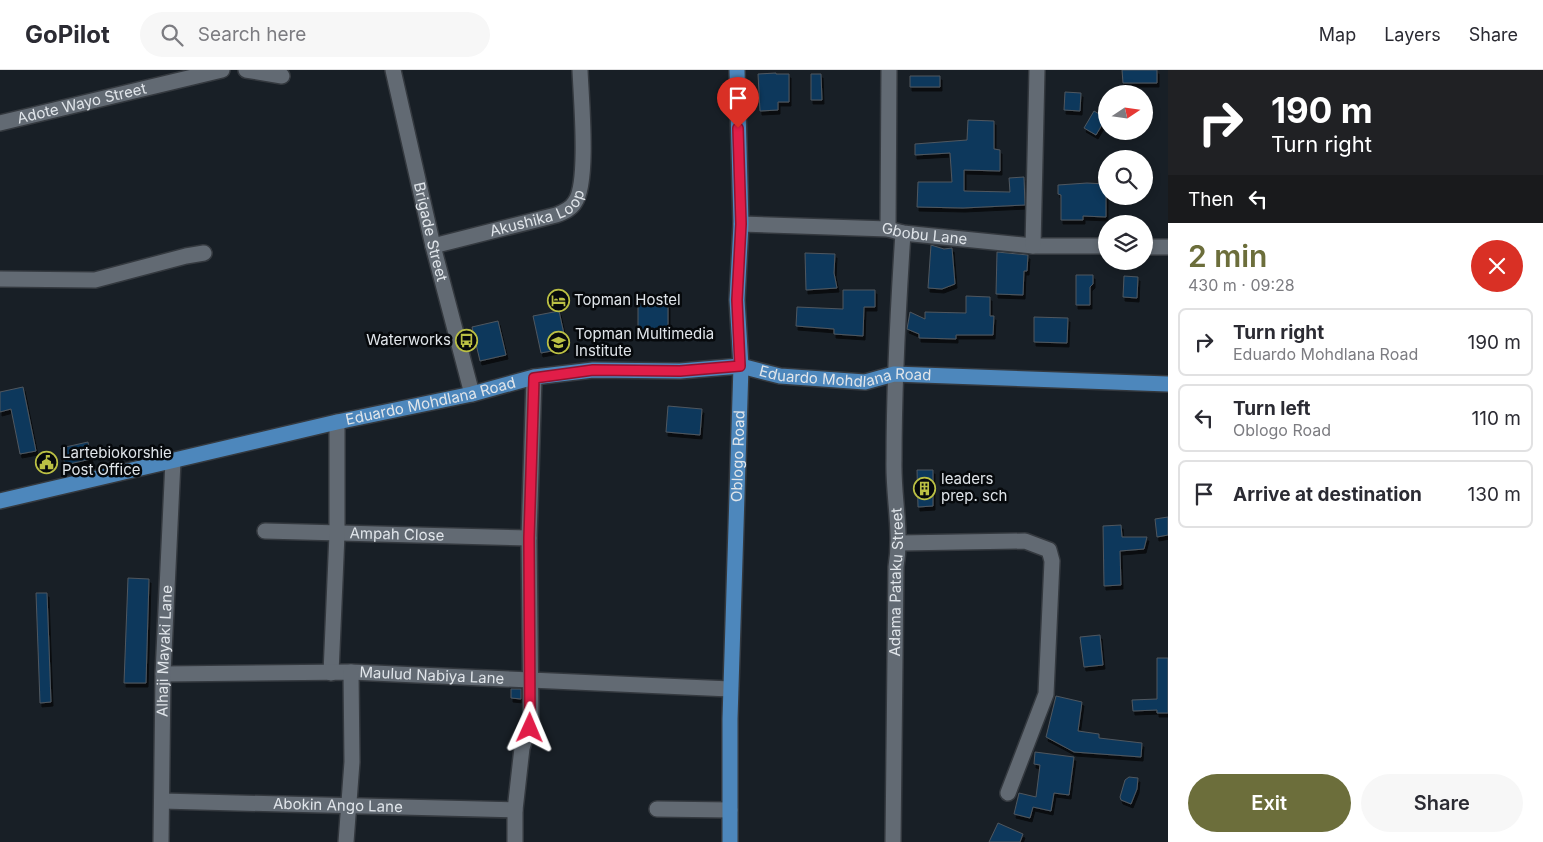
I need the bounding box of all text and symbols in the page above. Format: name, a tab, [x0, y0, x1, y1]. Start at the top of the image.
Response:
search box	[140, 12, 490, 57]
text: GoPilot	[25, 20, 110, 49]
icon: search	[158, 21, 186, 49]
text: Search here	[198, 23, 306, 46]
text: Map	[1319, 24, 1356, 45]
text: Layers	[1384, 24, 1441, 45]
text: Share	[1469, 24, 1518, 45]
pin	[717, 77, 759, 128]
street label: Adote Wayo Street	[15, 78, 148, 128]
icon: arrive	[724, 84, 752, 112]
north arrow	[1098, 85, 1152, 140]
map controls	[1098, 85, 1153, 270]
text: 190 m	[1271, 89, 1373, 131]
icon: right	[1188, 90, 1253, 155]
text: Turn right	[1271, 131, 1372, 157]
button: search	[1098, 150, 1153, 205]
street label: Brigade Street	[410, 180, 452, 283]
icon: left	[1244, 185, 1272, 213]
street label: Akushika Loop	[488, 187, 588, 240]
text: Then	[1188, 188, 1234, 211]
button: layers	[1098, 215, 1153, 270]
street label: Gbobu Lane	[882, 219, 968, 248]
text: 2 min	[1188, 238, 1267, 274]
button: close	[1471, 240, 1523, 292]
text: 430 m · 09:28	[1188, 275, 1295, 295]
hotel icon: Topman Hostel	[546, 288, 570, 312]
place label: Topman Hostel	[574, 290, 681, 309]
text: Turn right	[1233, 321, 1324, 344]
place label: Topman Multimedia Institute	[575, 324, 714, 360]
bus stop icon: Waterworks	[455, 328, 479, 352]
icon: right	[1190, 328, 1218, 356]
place label: Waterworks	[366, 330, 451, 349]
school or university icon: Topman Multimedia Institute	[547, 331, 571, 355]
text: 190 m	[1468, 331, 1521, 354]
text: Eduardo Mohdlana Road	[1233, 344, 1418, 364]
street label: Eduardo Mohdlana Road	[757, 361, 932, 391]
street label: Eduardo Mohdlana Road	[344, 372, 518, 429]
text: Turn left	[1233, 397, 1311, 420]
icon: left	[1190, 404, 1218, 432]
text: 110 m	[1472, 407, 1521, 430]
street label: Oblogo Road	[727, 410, 749, 502]
text: Oblogo Road	[1233, 420, 1331, 440]
place label: Lartebiokorshie Post Office	[62, 443, 172, 479]
public building icon: Lartebiokorshie Post Office	[34, 450, 58, 474]
place label: leaders prep. sch	[941, 469, 1007, 505]
building icon: leaders prep. sch	[913, 476, 937, 500]
icon: arrive	[1190, 480, 1218, 508]
text: Arrive at destination	[1233, 483, 1422, 506]
text: 130 m	[1468, 483, 1521, 506]
street label: Adama Pataku Street	[885, 507, 907, 657]
street label: Ampah Close	[349, 523, 445, 545]
street label: Alhaji Mayaki Lane	[152, 585, 176, 717]
street label: Maulud Nabiya Lane	[359, 662, 505, 688]
position arrow	[503, 701, 555, 753]
button: Exit	[1188, 774, 1351, 832]
button: Share	[1361, 774, 1523, 832]
street label: Abokin Ango Lane	[273, 794, 403, 816]

